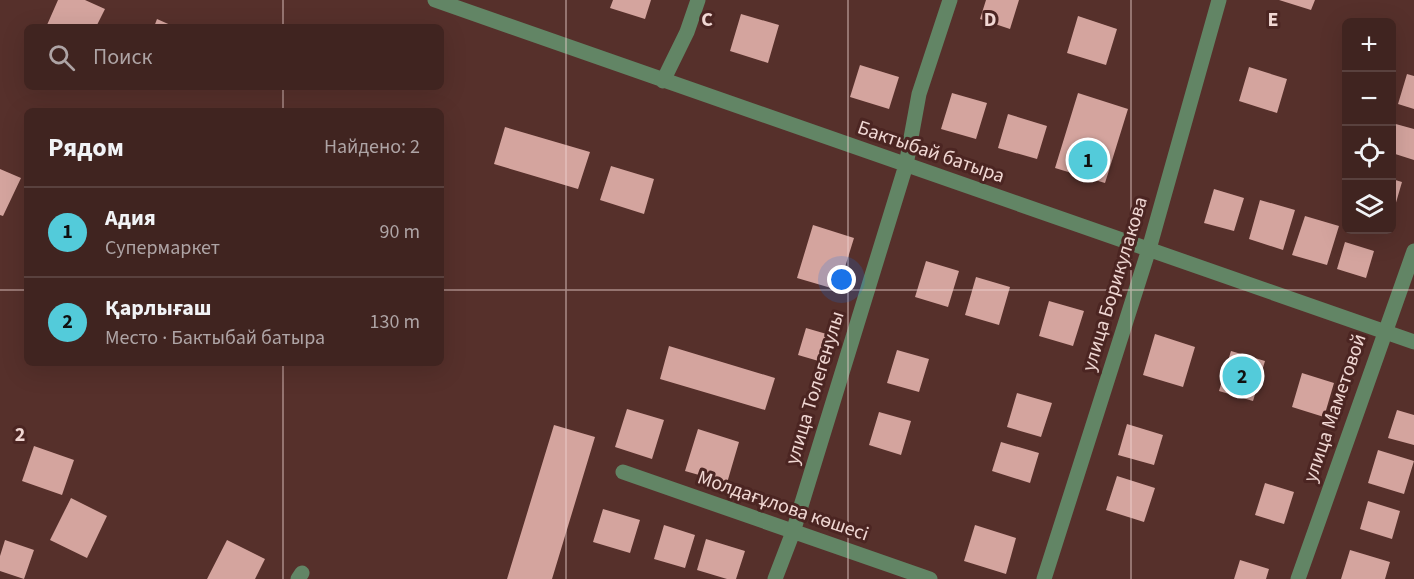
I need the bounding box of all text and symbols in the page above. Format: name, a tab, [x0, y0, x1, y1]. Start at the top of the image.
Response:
text: C	[701, 6, 713, 34]
text: D	[984, 6, 996, 34]
text: E	[1268, 6, 1278, 34]
map controls	[1342, 18, 1396, 234]
button: +	[1342, 18, 1396, 72]
search box	[24, 24, 444, 90]
icon: search	[45, 41, 78, 74]
text: Поиск	[93, 41, 152, 73]
button: −	[1342, 72, 1396, 126]
street label: Бактыбай батыра	[854, 114, 1008, 190]
button: locate	[1342, 126, 1396, 180]
text: Рядом	[48, 129, 124, 166]
text: Найдено: 2	[324, 133, 420, 161]
pin: 1	[1068, 138, 1108, 182]
button: layers	[1342, 180, 1396, 234]
street label: улица Борикулакова	[1075, 193, 1155, 375]
text: Адия	[105, 202, 156, 234]
text: 1	[62, 218, 73, 246]
text: 90 m	[380, 218, 420, 246]
text: Супермаркет	[105, 234, 220, 262]
your location	[827, 265, 856, 294]
text: Қарлығаш	[105, 292, 212, 324]
text: 2	[62, 308, 73, 336]
text: 130 m	[370, 308, 420, 336]
street label: улица Толегенулы	[778, 308, 852, 468]
text: Место · Бактыбай батыра	[105, 324, 325, 352]
street label: улица Маметовой	[1296, 330, 1374, 486]
pin: 2	[1222, 354, 1262, 398]
text: 2	[15, 421, 25, 449]
street label: Молдағұлова көшесі	[694, 464, 872, 548]

